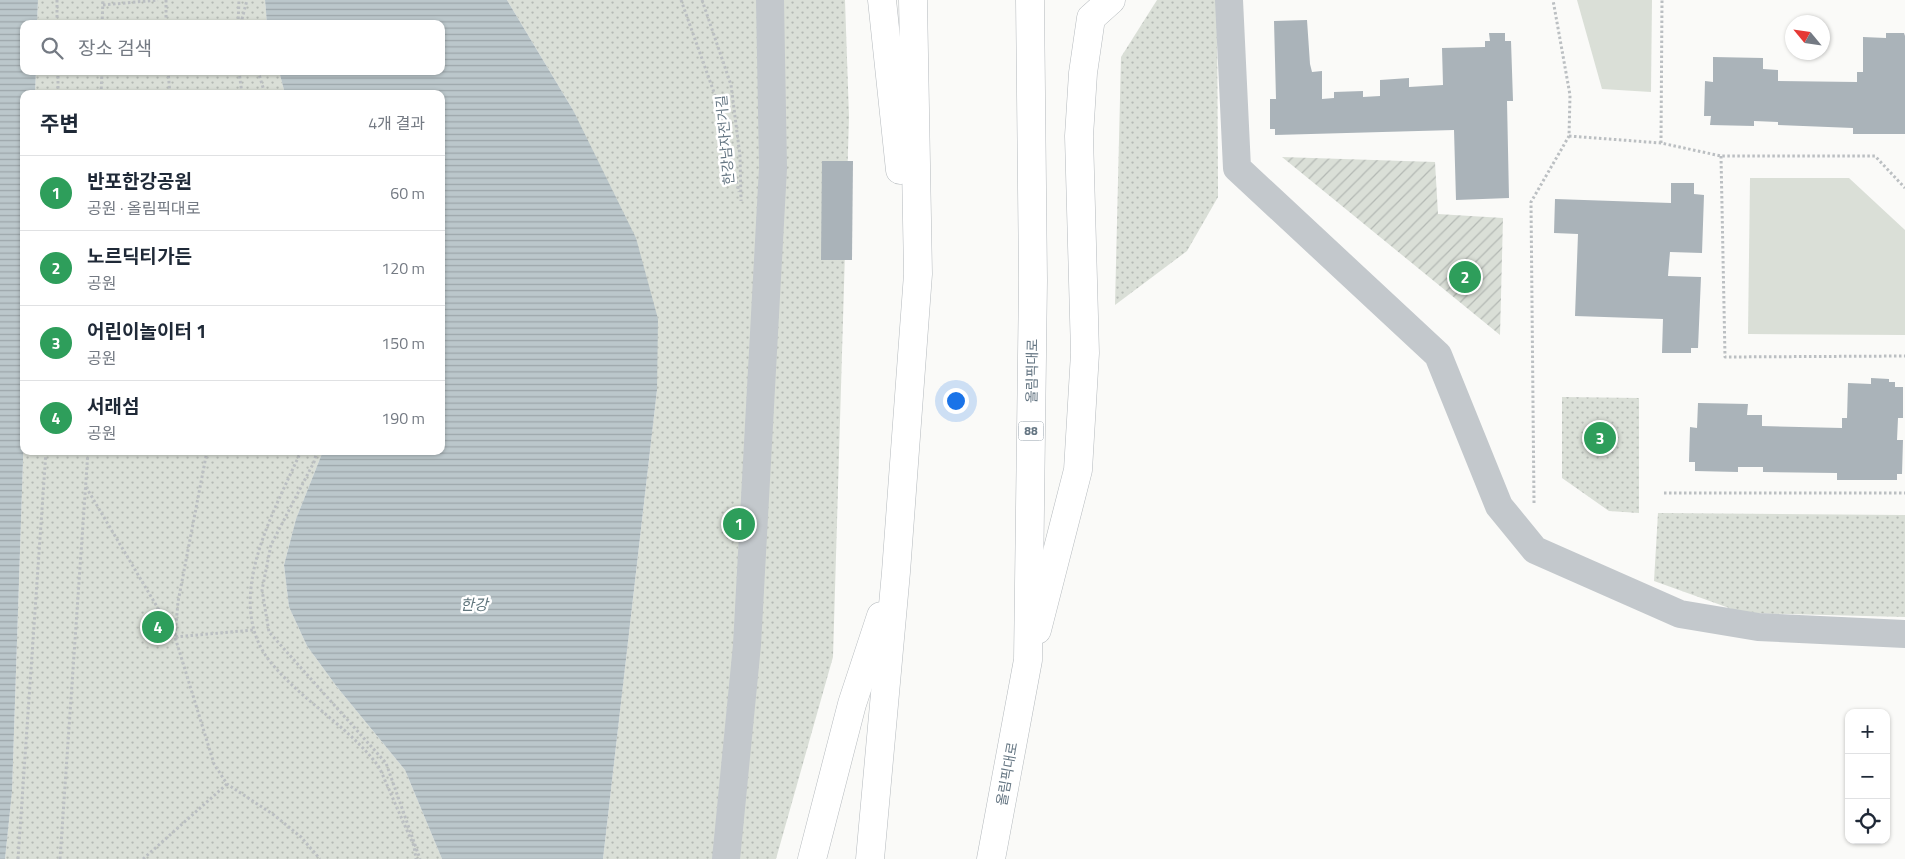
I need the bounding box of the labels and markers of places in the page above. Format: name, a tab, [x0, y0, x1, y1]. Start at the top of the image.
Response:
pin: 2	[1449, 258, 1481, 296]
pin: 3	[1584, 419, 1616, 457]
pin: 1	[723, 505, 755, 543]
pin: 4	[142, 608, 174, 646]

